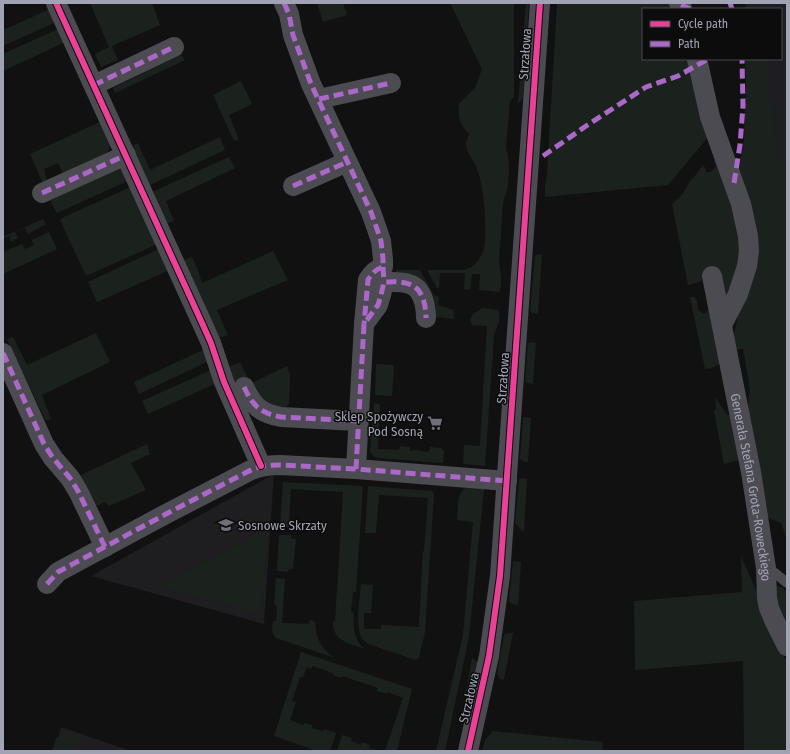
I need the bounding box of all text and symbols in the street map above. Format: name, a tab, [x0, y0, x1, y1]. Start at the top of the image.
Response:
legend	[642, 8, 782, 60]
text: Cycle path	[678, 17, 728, 31]
street label: Strzałowa	[516, 28, 534, 80]
text: Path	[678, 37, 700, 51]
street label: Strzałowa	[494, 352, 512, 404]
street label: Generała Stefana Grota-Roweckiego	[728, 392, 774, 582]
place label: Sklep Spożywczy Pod Sosną	[335, 409, 423, 439]
supermarket icon: Sklep Spożywczy Pod Sosną	[426, 414, 444, 432]
school or university icon: Sosnowe Skrzaty	[217, 516, 235, 534]
place label: Sosnowe Skrzaty	[238, 518, 327, 533]
street label: Strzałowa	[456, 671, 482, 725]

